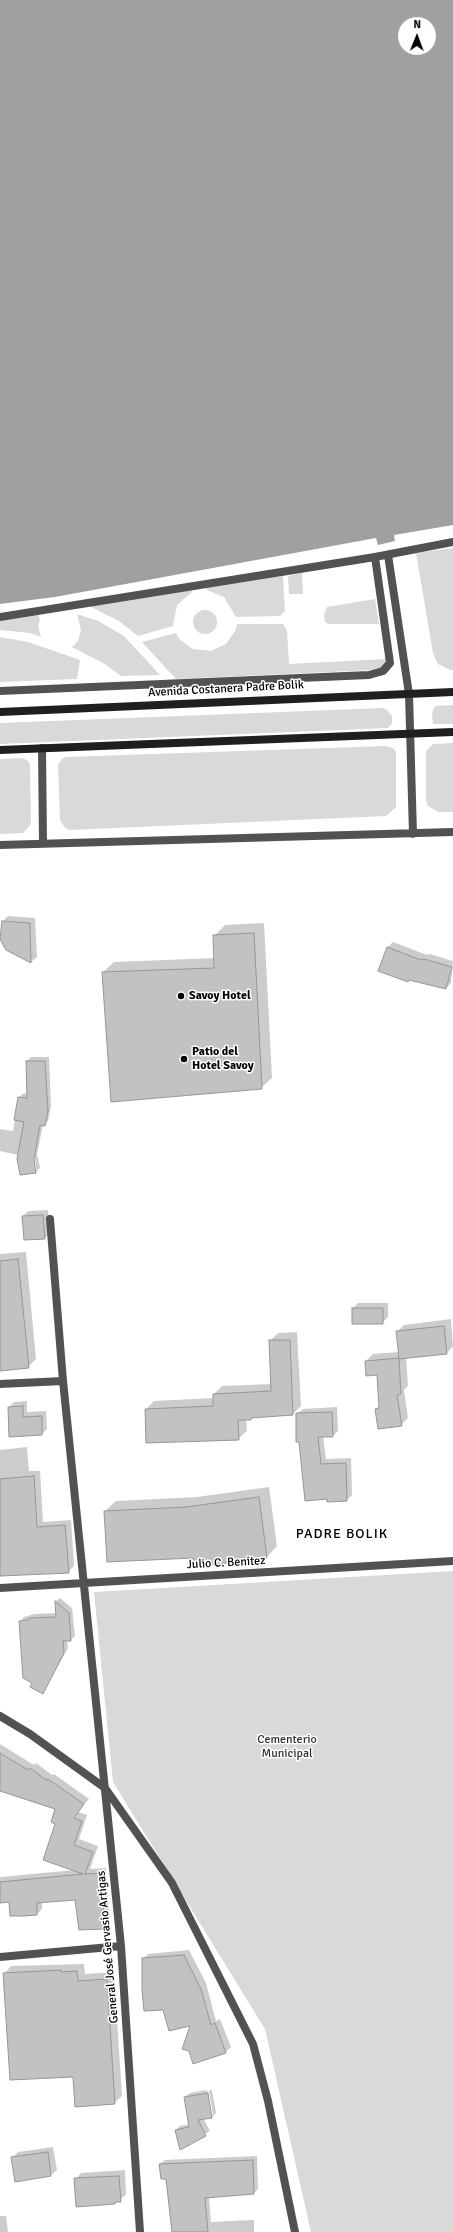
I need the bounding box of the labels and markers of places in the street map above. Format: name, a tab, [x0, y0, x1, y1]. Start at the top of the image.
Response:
place label: Savoy Hotel	[189, 989, 251, 1003]
marker: Savoy Hotel	[176, 991, 186, 1001]
place label: Patio del Hotel Savoy	[192, 1045, 254, 1073]
marker: Patio del Hotel Savoy	[179, 1054, 189, 1064]

